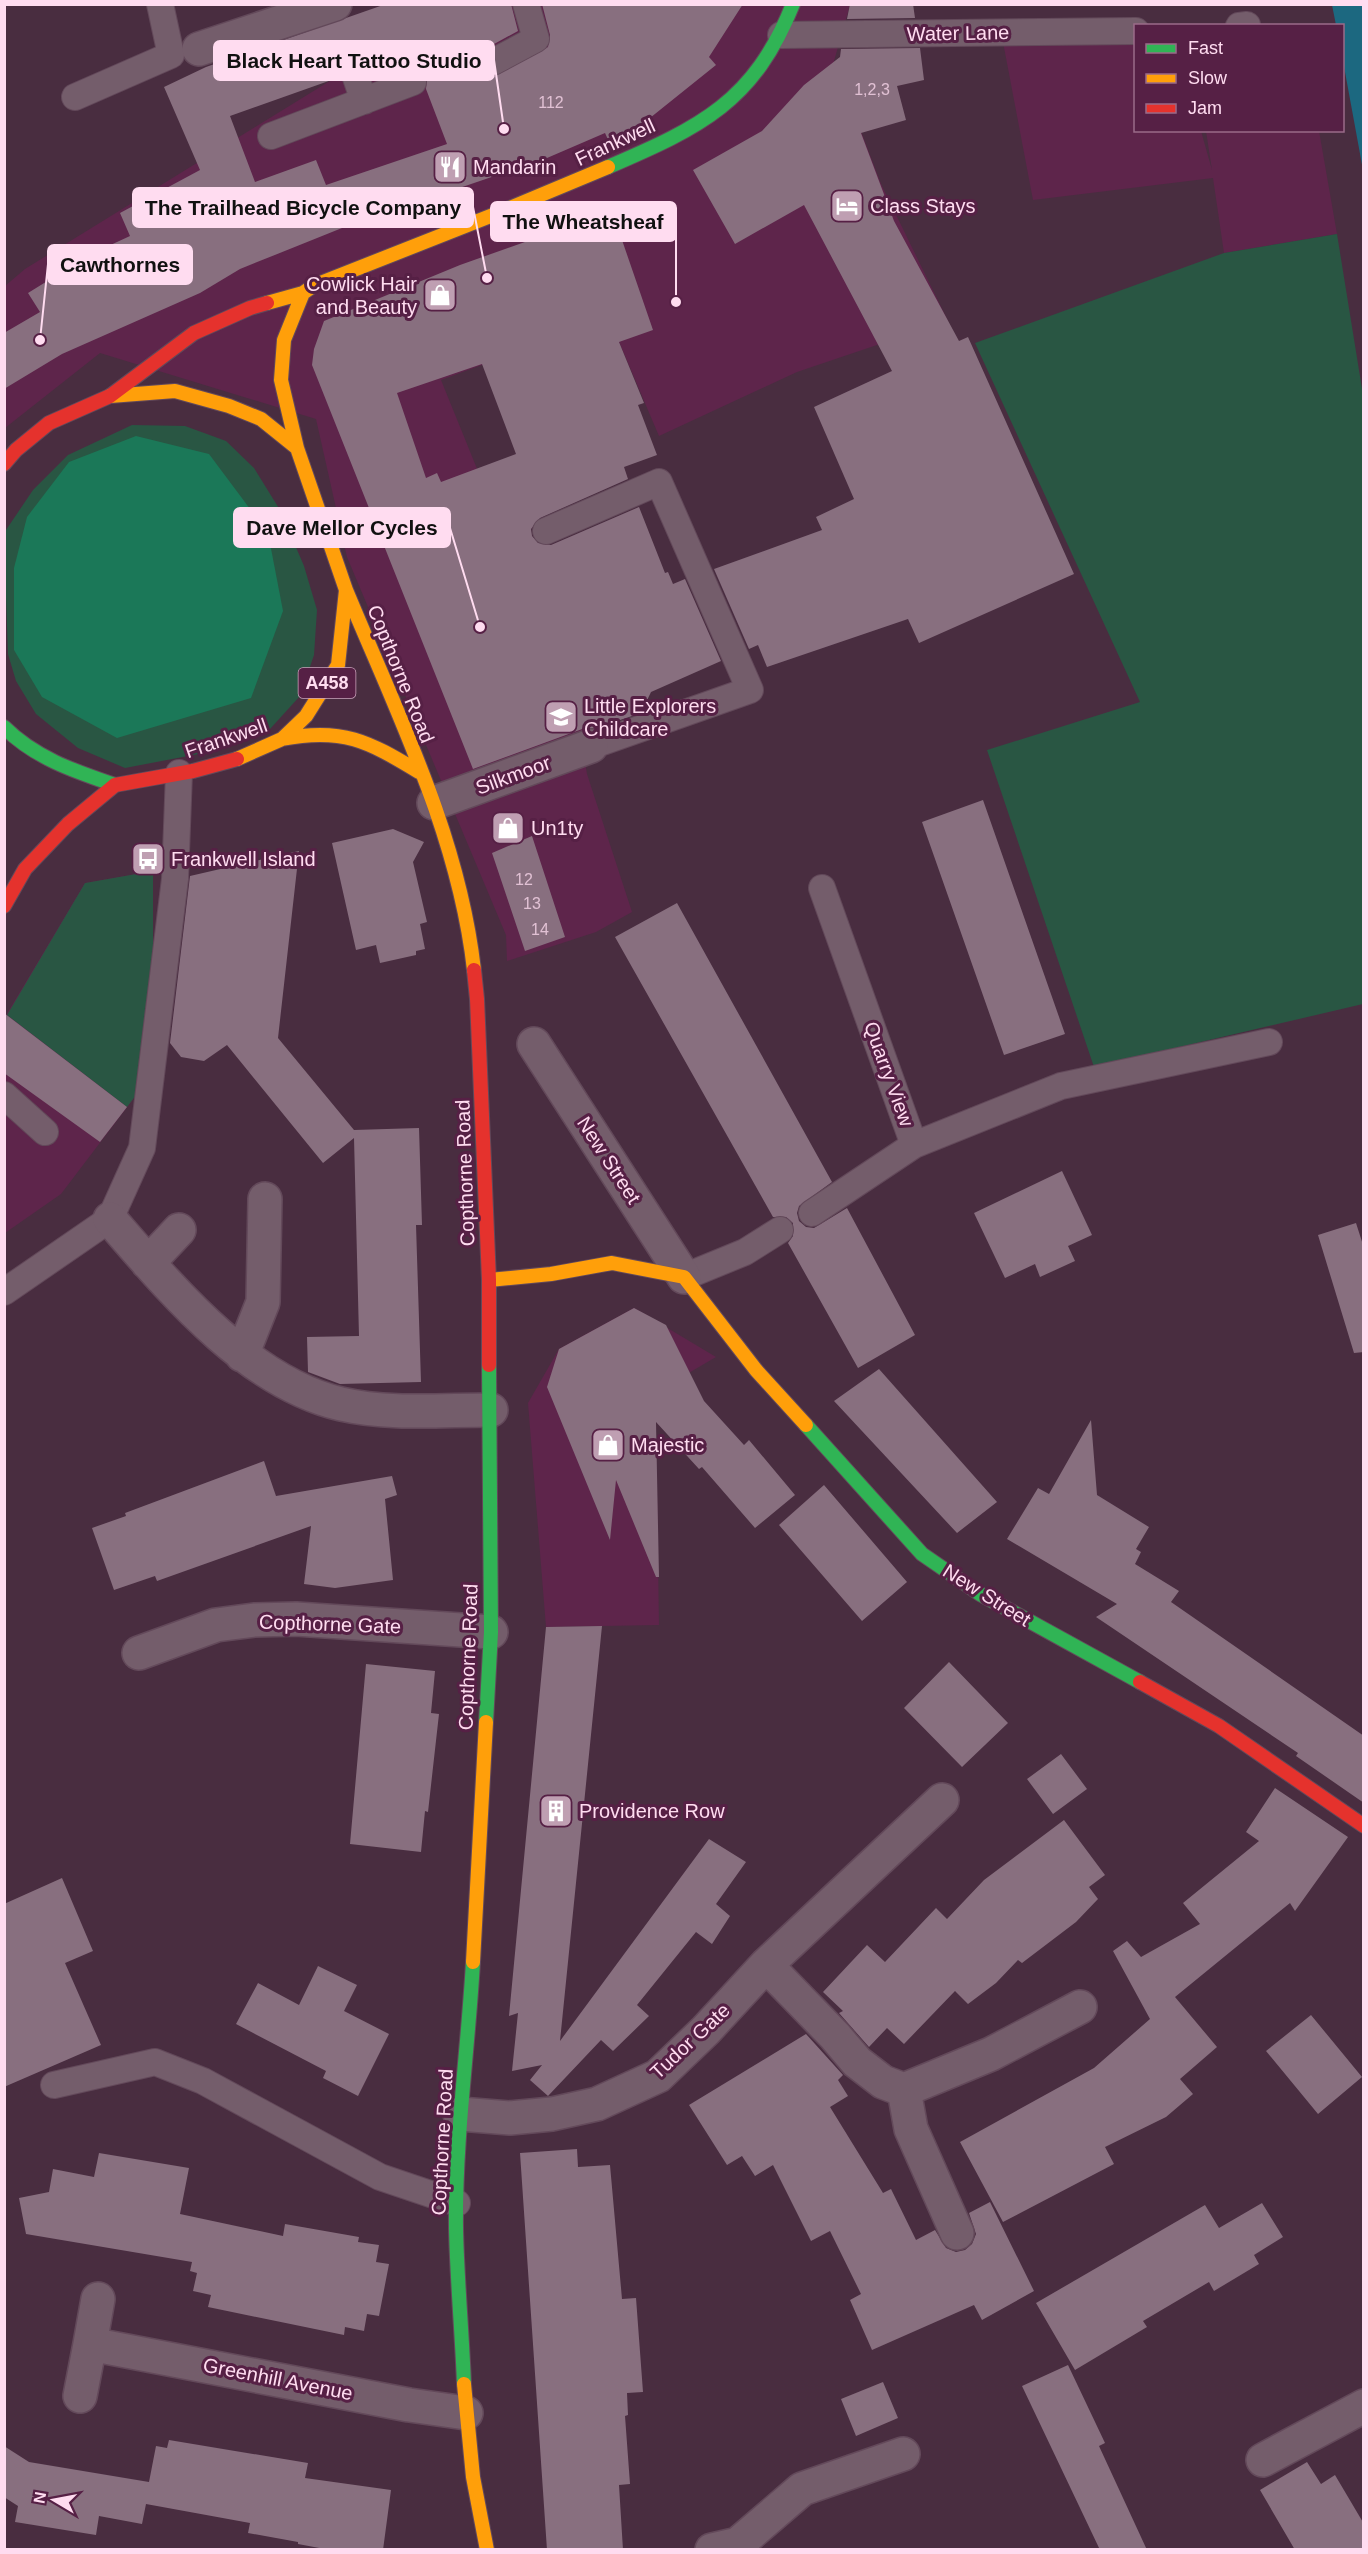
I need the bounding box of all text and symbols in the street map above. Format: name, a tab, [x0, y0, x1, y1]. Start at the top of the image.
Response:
street label: Water Lane	[906, 21, 1010, 45]
legend	[1134, 24, 1344, 132]
text: Fast	[1188, 38, 1223, 58]
callout: Black Heart Tattoo Studio	[214, 41, 494, 80]
text: Black Heart Tattoo Studio	[226, 49, 482, 72]
text: Slow	[1188, 68, 1228, 88]
house number: 1,2,3	[854, 81, 890, 98]
house number: 112	[538, 94, 564, 111]
text: Jam	[1188, 98, 1222, 118]
street label: Frankwell	[572, 114, 658, 170]
restaurant icon: Mandarin	[432, 149, 468, 185]
place label: Mandarin	[473, 156, 556, 178]
callout: The Trailhead Bicycle Company	[133, 188, 473, 227]
hotel icon: Class Stays	[829, 188, 865, 224]
place label: Class Stays	[870, 195, 976, 217]
text: The Trailhead Bicycle Company	[145, 196, 461, 219]
callout: The Wheatsheaf	[491, 202, 676, 241]
text: The Wheatsheaf	[502, 210, 665, 233]
callout: Cawthornes	[48, 245, 192, 284]
text: Cawthornes	[60, 253, 180, 276]
place label: Cowlick Hair and Beauty	[306, 273, 417, 318]
shop icon: Cowlick Hair and Beauty	[422, 277, 458, 313]
callout: Dave Mellor Cycles	[234, 508, 450, 547]
text: Dave Mellor Cycles	[246, 516, 438, 539]
street label: Copthorne Road	[363, 602, 439, 746]
road number: A458	[298, 668, 356, 698]
place label: Little Explorers Childcare	[584, 695, 716, 740]
school or university icon: Little Explorers Childcare	[543, 699, 579, 735]
street label: Frankwell	[182, 714, 270, 762]
street label: Silkmoor	[473, 751, 554, 799]
shop icon: Un1ty	[490, 810, 526, 846]
place label: Un1ty	[531, 817, 583, 839]
bus stop icon: Frankwell Island	[130, 841, 166, 877]
place label: Frankwell Island	[171, 848, 316, 870]
house number: 12	[515, 871, 533, 888]
house number: 13	[523, 895, 541, 912]
house number: 14	[531, 921, 549, 938]
street label: Quarry View	[860, 1019, 918, 1130]
street label: Copthorne Road	[451, 1099, 479, 1247]
street label: New Street	[573, 1113, 645, 1208]
shop icon: Majestic	[590, 1427, 626, 1463]
place label: Majestic	[631, 1434, 704, 1456]
street label: New Street	[939, 1559, 1035, 1631]
street label: Copthorne Road	[454, 1583, 482, 1731]
street label: Copthorne Gate	[258, 1611, 402, 1637]
building icon: Providence Row	[538, 1793, 574, 1829]
place label: Providence Row	[579, 1800, 725, 1822]
street label: Tudor Gate	[646, 1999, 734, 2083]
street label: Copthorne Road	[427, 2068, 457, 2216]
street label: Greenhill Avenue	[201, 2354, 355, 2404]
north arrow	[24, 2470, 84, 2530]
text: N	[30, 2490, 49, 2505]

